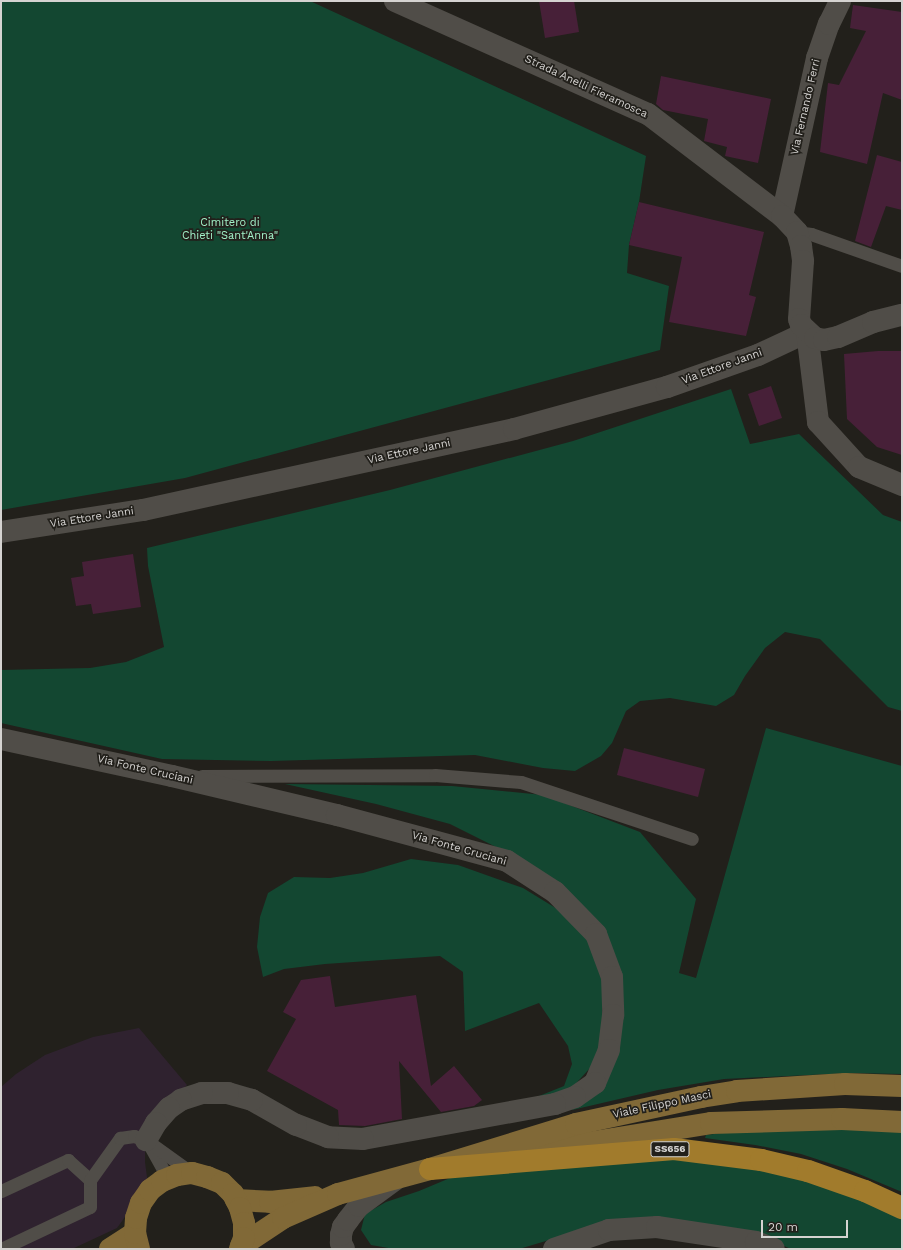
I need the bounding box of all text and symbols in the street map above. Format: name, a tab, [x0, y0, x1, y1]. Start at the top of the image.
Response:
street label: Strada Anelli Fieramosca	[522, 53, 650, 121]
street label: Via Fernando Ferri	[788, 58, 824, 156]
park label: Cimitero di Chieti "Sant'Anna"	[182, 217, 278, 243]
street label: Via Ettore Janni	[680, 346, 764, 388]
street label: Via Ettore Janni	[366, 437, 452, 467]
street label: Via Ettore Janni	[49, 505, 135, 531]
street label: Via Fonte Cruciani	[96, 753, 194, 787]
street label: Via Fonte Cruciani	[410, 829, 508, 869]
street label: Viale Filippo Masci	[612, 1088, 712, 1122]
road number: SS656	[650, 1141, 690, 1157]
scale bar	[763, 1212, 850, 1238]
text: 20 m	[768, 1220, 798, 1234]

